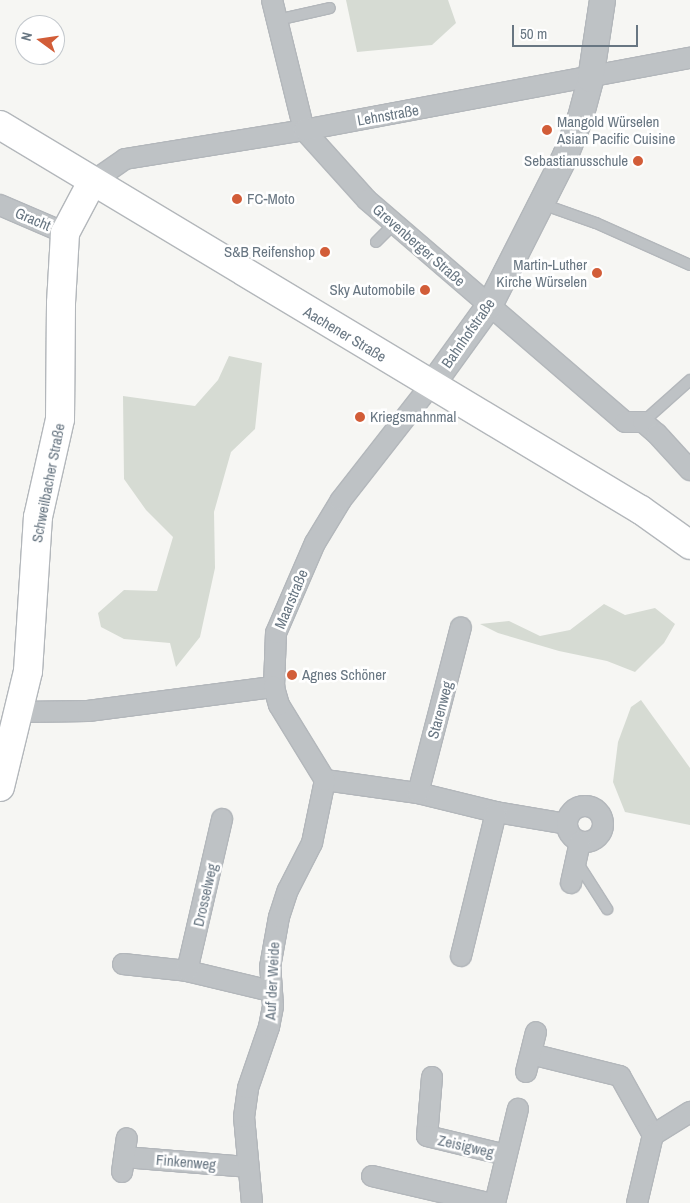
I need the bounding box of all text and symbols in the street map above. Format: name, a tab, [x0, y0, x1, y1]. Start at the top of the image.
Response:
north arrow	[15, 15, 65, 65]
scale bar	[515, 15, 641, 47]
text: 50 m	[520, 23, 547, 44]
text: N	[17, 30, 36, 43]
street label: Lehnstraße	[356, 101, 420, 129]
place label: Mangold Würselen Asian Pacific Cuisine	[557, 112, 675, 147]
marker: Mangold Würselen Asian Pacific Cuisine	[541, 124, 553, 136]
place label: Sebastianusschule	[524, 152, 628, 170]
marker: Sebastianusschule	[632, 155, 644, 167]
place label: FC-Moto	[247, 190, 295, 208]
marker: FC-Moto	[231, 193, 243, 205]
street label: Grevenberger Straße	[369, 200, 469, 290]
street label: Gracht	[12, 204, 54, 234]
place label: S&B Reifenshop	[224, 243, 315, 261]
marker: S&B Reifenshop	[319, 246, 331, 258]
place label: Martin-Luther Kirche Würselen	[496, 255, 587, 290]
marker: Martin-Luther Kirche Würselen	[591, 267, 603, 279]
place label: Sky Automobile	[329, 281, 415, 299]
marker: Sky Automobile	[419, 284, 431, 296]
street label: Bahnhofstraße	[437, 295, 499, 371]
street label: Aachener Straße	[301, 302, 389, 366]
place label: Kriegsmahnmal	[370, 408, 456, 426]
marker: Kriegsmahnmal	[354, 411, 366, 423]
street label: Schweilbacher Straße	[28, 422, 68, 544]
street label: Maarstraße	[270, 567, 312, 631]
place label: Agnes Schöner	[302, 666, 386, 684]
marker: Agnes Schöner	[286, 669, 298, 681]
street label: Starenweg	[424, 679, 456, 741]
street label: Drosselweg	[189, 862, 221, 928]
street label: Auf der Weide	[261, 941, 283, 1021]
street label: Zeisigweg	[436, 1131, 496, 1161]
street label: Finkenweg	[155, 1150, 217, 1174]

